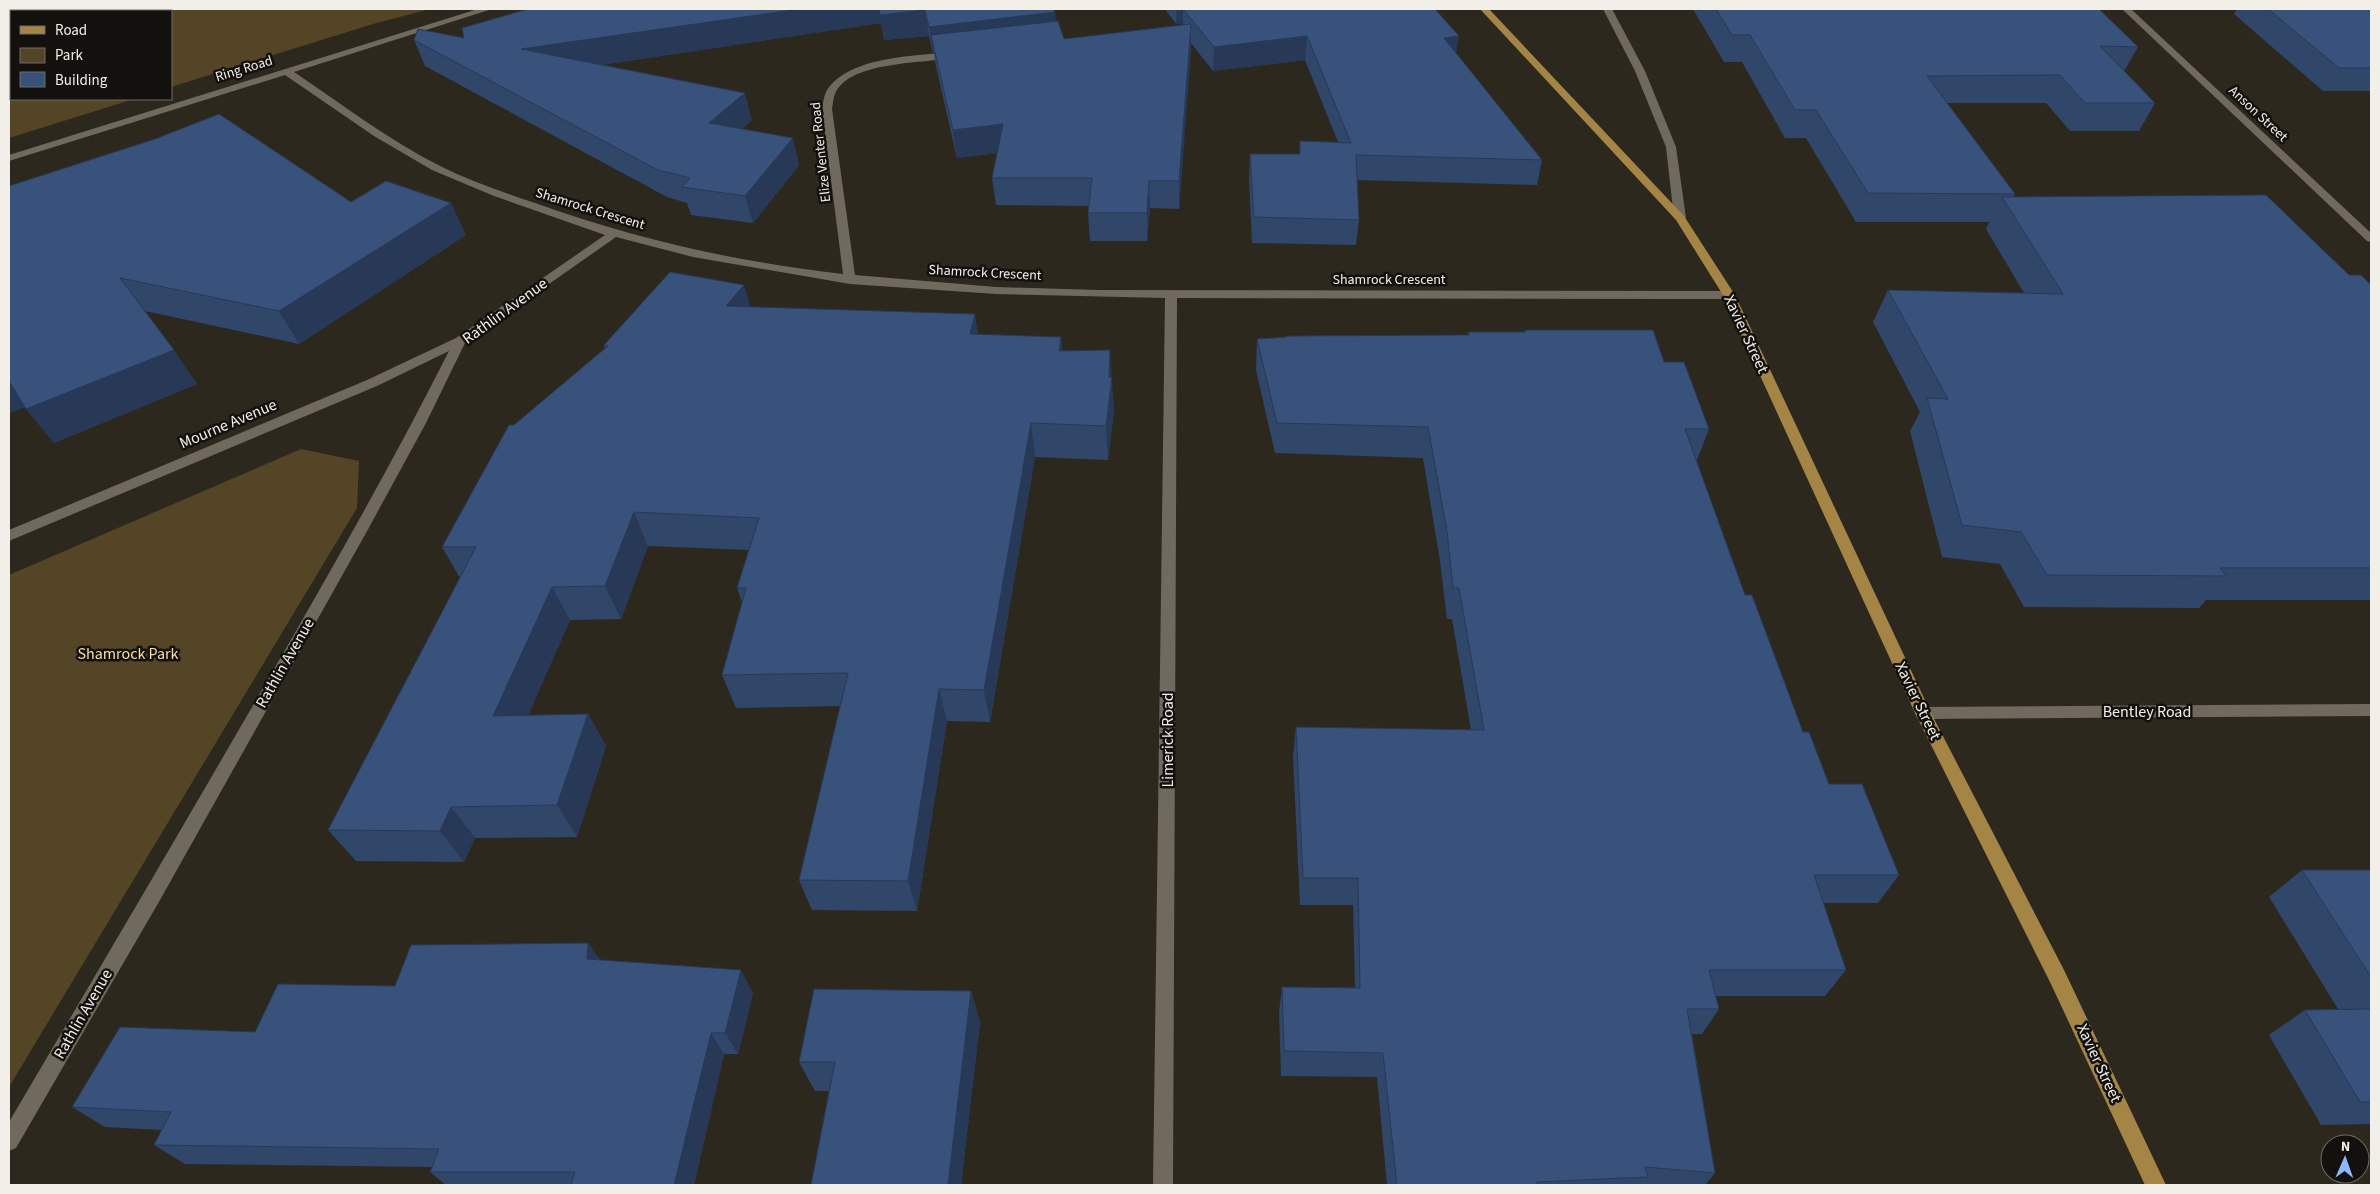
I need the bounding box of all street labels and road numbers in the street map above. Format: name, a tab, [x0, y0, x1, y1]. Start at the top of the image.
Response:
street label: Ring Road	[213, 51, 275, 87]
street label: Anson Street	[2224, 81, 2292, 147]
street label: Elize Venter Road	[806, 101, 836, 203]
street label: Shamrock Crescent	[533, 183, 647, 235]
street label: Shamrock Crescent	[928, 260, 1042, 286]
street label: Shamrock Crescent	[1332, 270, 1446, 290]
street label: Rathlin Avenue	[458, 273, 552, 349]
street label: Xavier Street	[1718, 291, 1774, 377]
street label: Mourne Avenue	[176, 394, 280, 454]
street label: Rathlin Avenue	[250, 614, 320, 712]
street label: Xavier Street	[1890, 658, 1947, 744]
street label: Limerick Road	[1157, 692, 1179, 788]
street label: Bentley Road	[2103, 701, 2191, 723]
street label: Rathlin Avenue	[48, 965, 118, 1063]
street label: Xavier Street	[2071, 1020, 2127, 1106]

